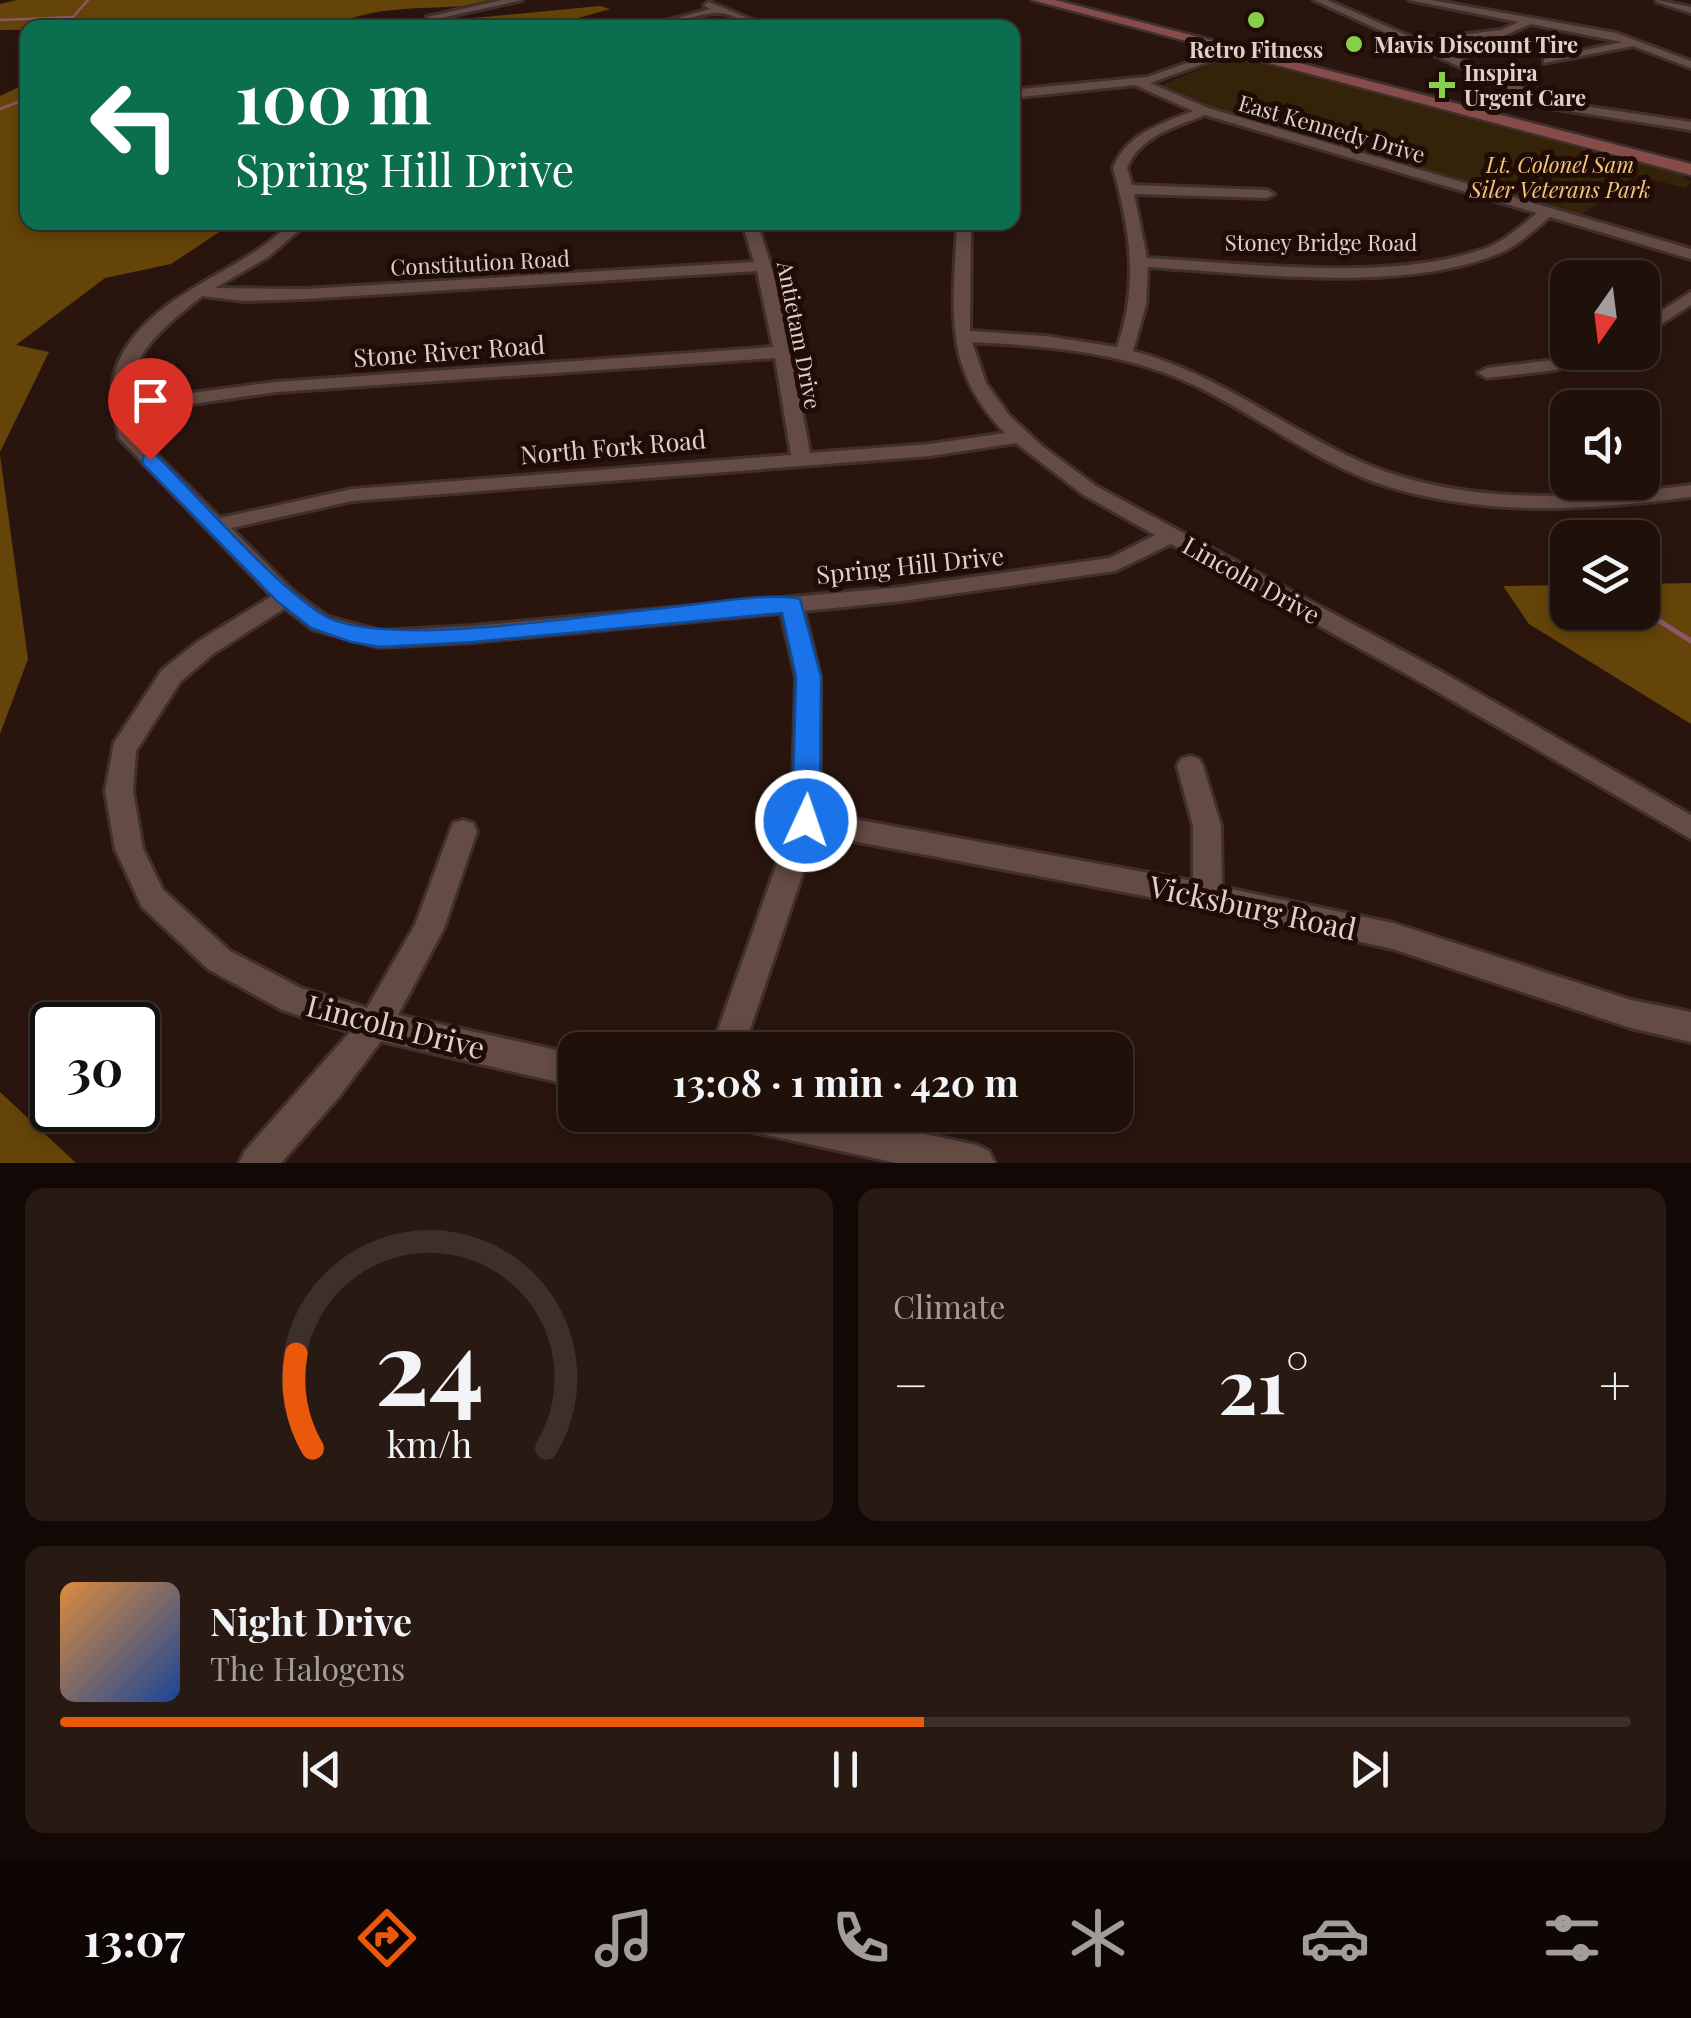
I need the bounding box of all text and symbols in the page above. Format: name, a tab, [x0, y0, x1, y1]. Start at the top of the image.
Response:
marker: Retro Fitness	[1245, 9, 1267, 31]
place label: Mavis Discount Tire	[1374, 29, 1578, 59]
marker: Mavis Discount Tire	[1343, 33, 1365, 55]
place label: Retro Fitness	[1189, 34, 1323, 64]
text: 100 m	[235, 48, 432, 142]
place label: Inspira Urgent Care	[1464, 57, 1586, 112]
icon: left	[70, 60, 200, 190]
marker: Inspira Urgent Care	[1429, 72, 1455, 98]
street label: East Kennedy Drive	[1235, 87, 1429, 169]
text: Spring Hill Drive	[235, 138, 574, 198]
park label: Lt. Colonel Sam Siler Veterans Park	[1469, 149, 1650, 204]
street label: Stoney Bridge Road	[1225, 227, 1417, 257]
street label: Constitution Road	[389, 242, 571, 282]
street label: Antietam Drive	[771, 258, 829, 411]
north arrow	[1550, 260, 1660, 370]
map controls	[1550, 260, 1660, 630]
street label: Stone River Road	[352, 327, 546, 373]
pin	[108, 358, 193, 461]
icon: arrive	[123, 373, 178, 428]
button: sound	[1550, 390, 1660, 500]
street label: North Fork Road	[519, 421, 707, 471]
button: layers	[1550, 520, 1660, 630]
street label: Lincoln Drive	[1178, 528, 1326, 630]
street label: Spring Hill Drive	[815, 538, 1005, 590]
position arrow	[754, 769, 858, 873]
street label: Vicksburg Road	[1145, 865, 1360, 948]
street label: Lincoln Drive	[303, 985, 489, 1067]
speed limit sign: 30	[30, 1002, 160, 1132]
text: 13:08 · 1 min · 420 m	[672, 1056, 1019, 1107]
text: Climate	[893, 1284, 1005, 1327]
text: 24	[374, 1293, 484, 1432]
text: 21°	[1218, 1333, 1309, 1433]
text: −	[893, 1346, 929, 1420]
text: +	[1599, 1346, 1631, 1420]
text: km/h	[386, 1419, 472, 1467]
text: Night Drive	[210, 1595, 412, 1646]
text: The Halogens	[210, 1646, 405, 1689]
icon: previous	[294, 1742, 349, 1797]
icon: pause	[818, 1742, 873, 1797]
icon: next	[1342, 1742, 1397, 1797]
icon: directions	[352, 1903, 422, 1973]
icon: music	[589, 1903, 659, 1973]
icon: phone	[826, 1903, 896, 1973]
icon: climate	[1063, 1903, 1133, 1973]
icon: car	[1300, 1903, 1370, 1973]
icon: filters	[1537, 1903, 1607, 1973]
text: 13:07	[84, 1908, 185, 1968]

